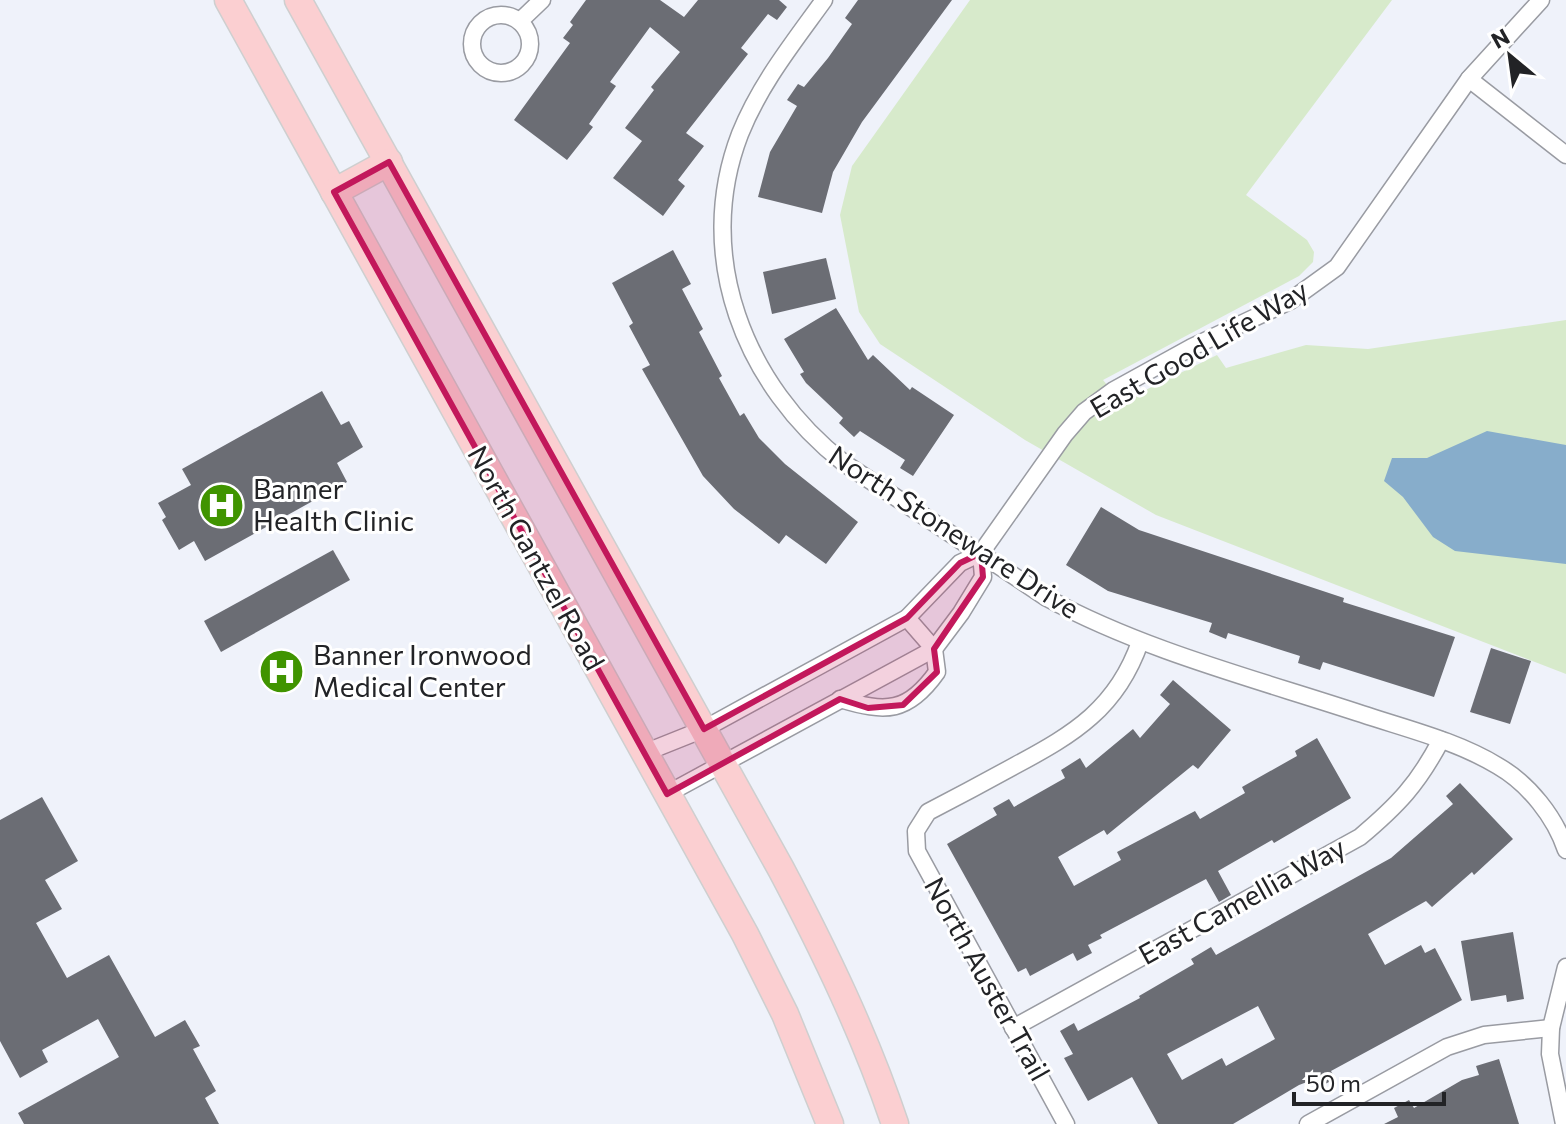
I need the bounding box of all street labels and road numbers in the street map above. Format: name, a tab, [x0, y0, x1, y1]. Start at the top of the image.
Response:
street label: East Good Life Way	[1084, 272, 1313, 424]
street label: North Stoneware Drive	[823, 437, 1086, 625]
street label: North Gantzel Road	[461, 439, 613, 676]
street label: East Camellia Way	[1132, 829, 1351, 971]
street label: North Auster Trail	[918, 871, 1058, 1086]

